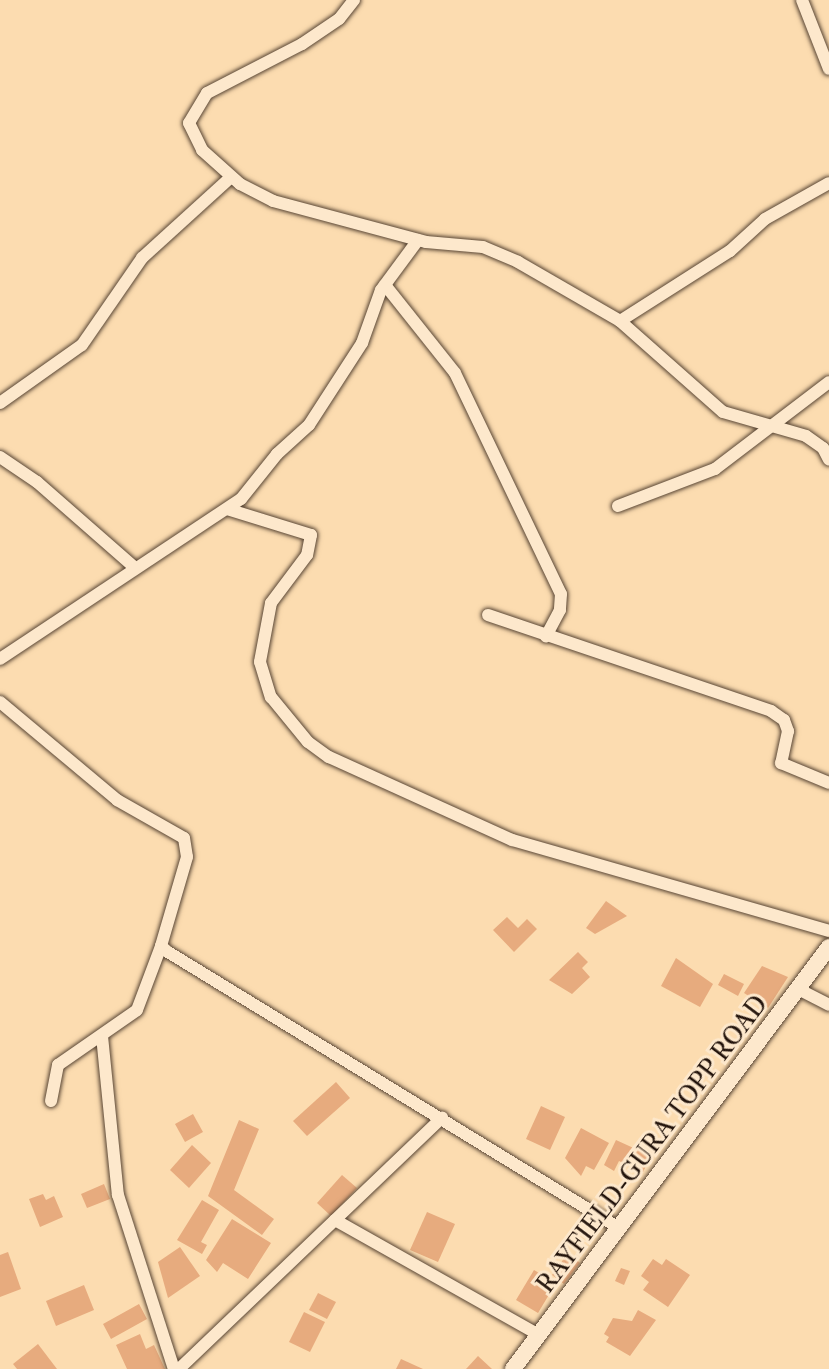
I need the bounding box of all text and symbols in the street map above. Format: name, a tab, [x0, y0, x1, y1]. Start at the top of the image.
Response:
street label: RAYFIELD-GURA TOPP ROAD	[530, 989, 774, 1299]

